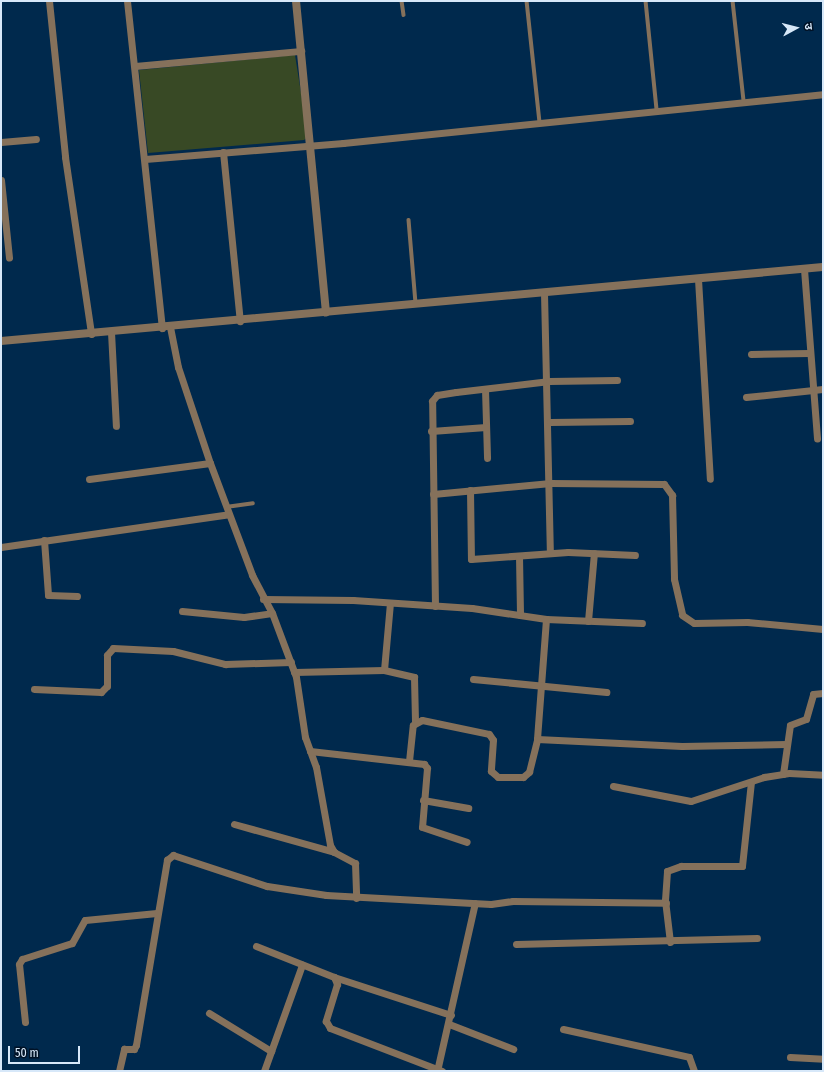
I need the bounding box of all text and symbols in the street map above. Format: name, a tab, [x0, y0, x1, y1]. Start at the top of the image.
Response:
north arrow	[776, 8, 816, 48]
text: उ	[802, 22, 815, 30]
scale bar	[10, 1038, 82, 1064]
text: 50 m	[15, 1046, 39, 1060]

